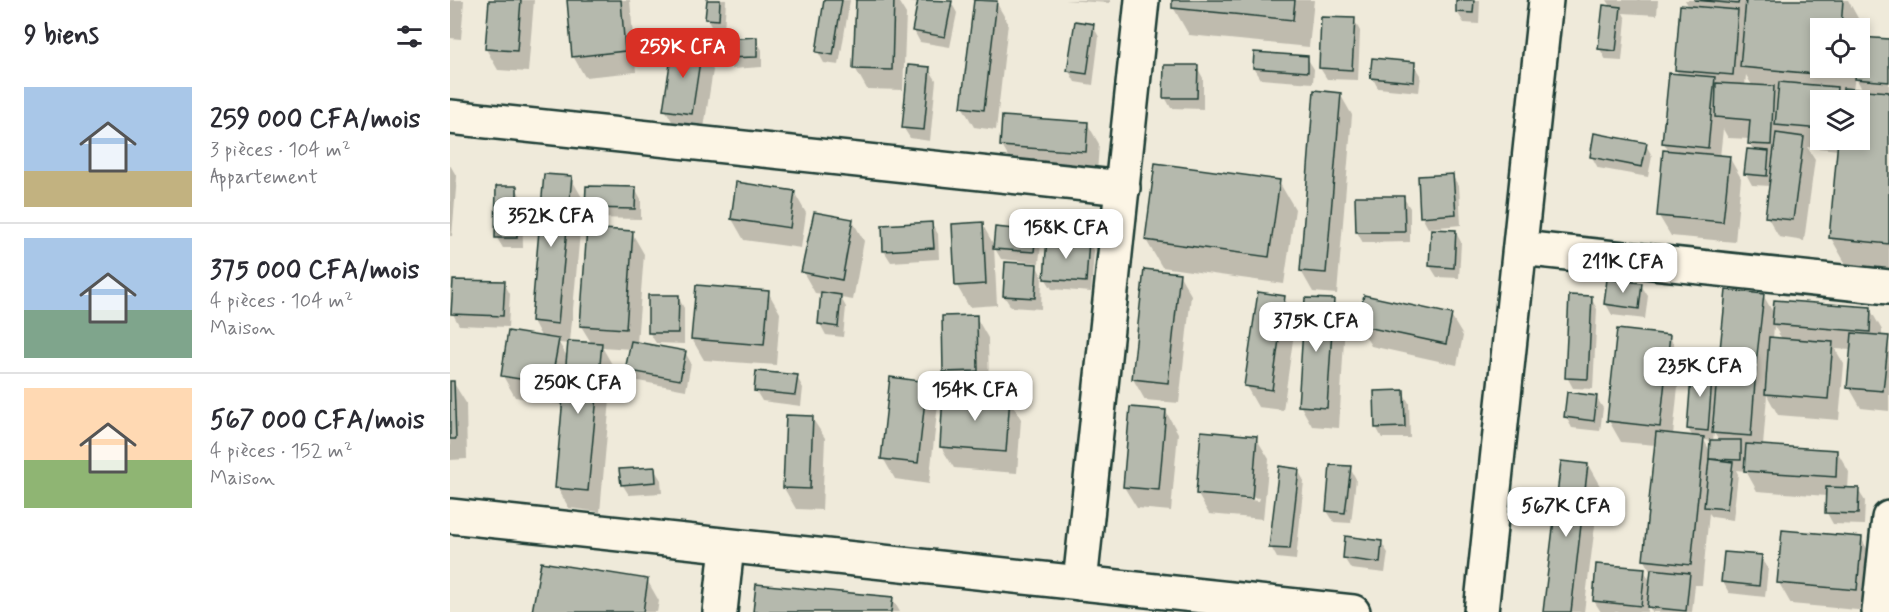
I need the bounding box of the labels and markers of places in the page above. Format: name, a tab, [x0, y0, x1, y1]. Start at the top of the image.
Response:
pin: 259K CFA	[621, 28, 745, 79]
pin: 352K CFA	[489, 197, 613, 248]
pin: 158K CFA	[1004, 209, 1128, 260]
pin: 211K CFA	[1561, 243, 1685, 294]
pin: 375K CFA	[1254, 302, 1378, 353]
pin: 235K CFA	[1638, 347, 1762, 398]
pin: 250K CFA	[516, 364, 640, 415]
pin: 154K CFA	[913, 371, 1037, 422]
pin: 567K CFA	[1504, 487, 1628, 538]

